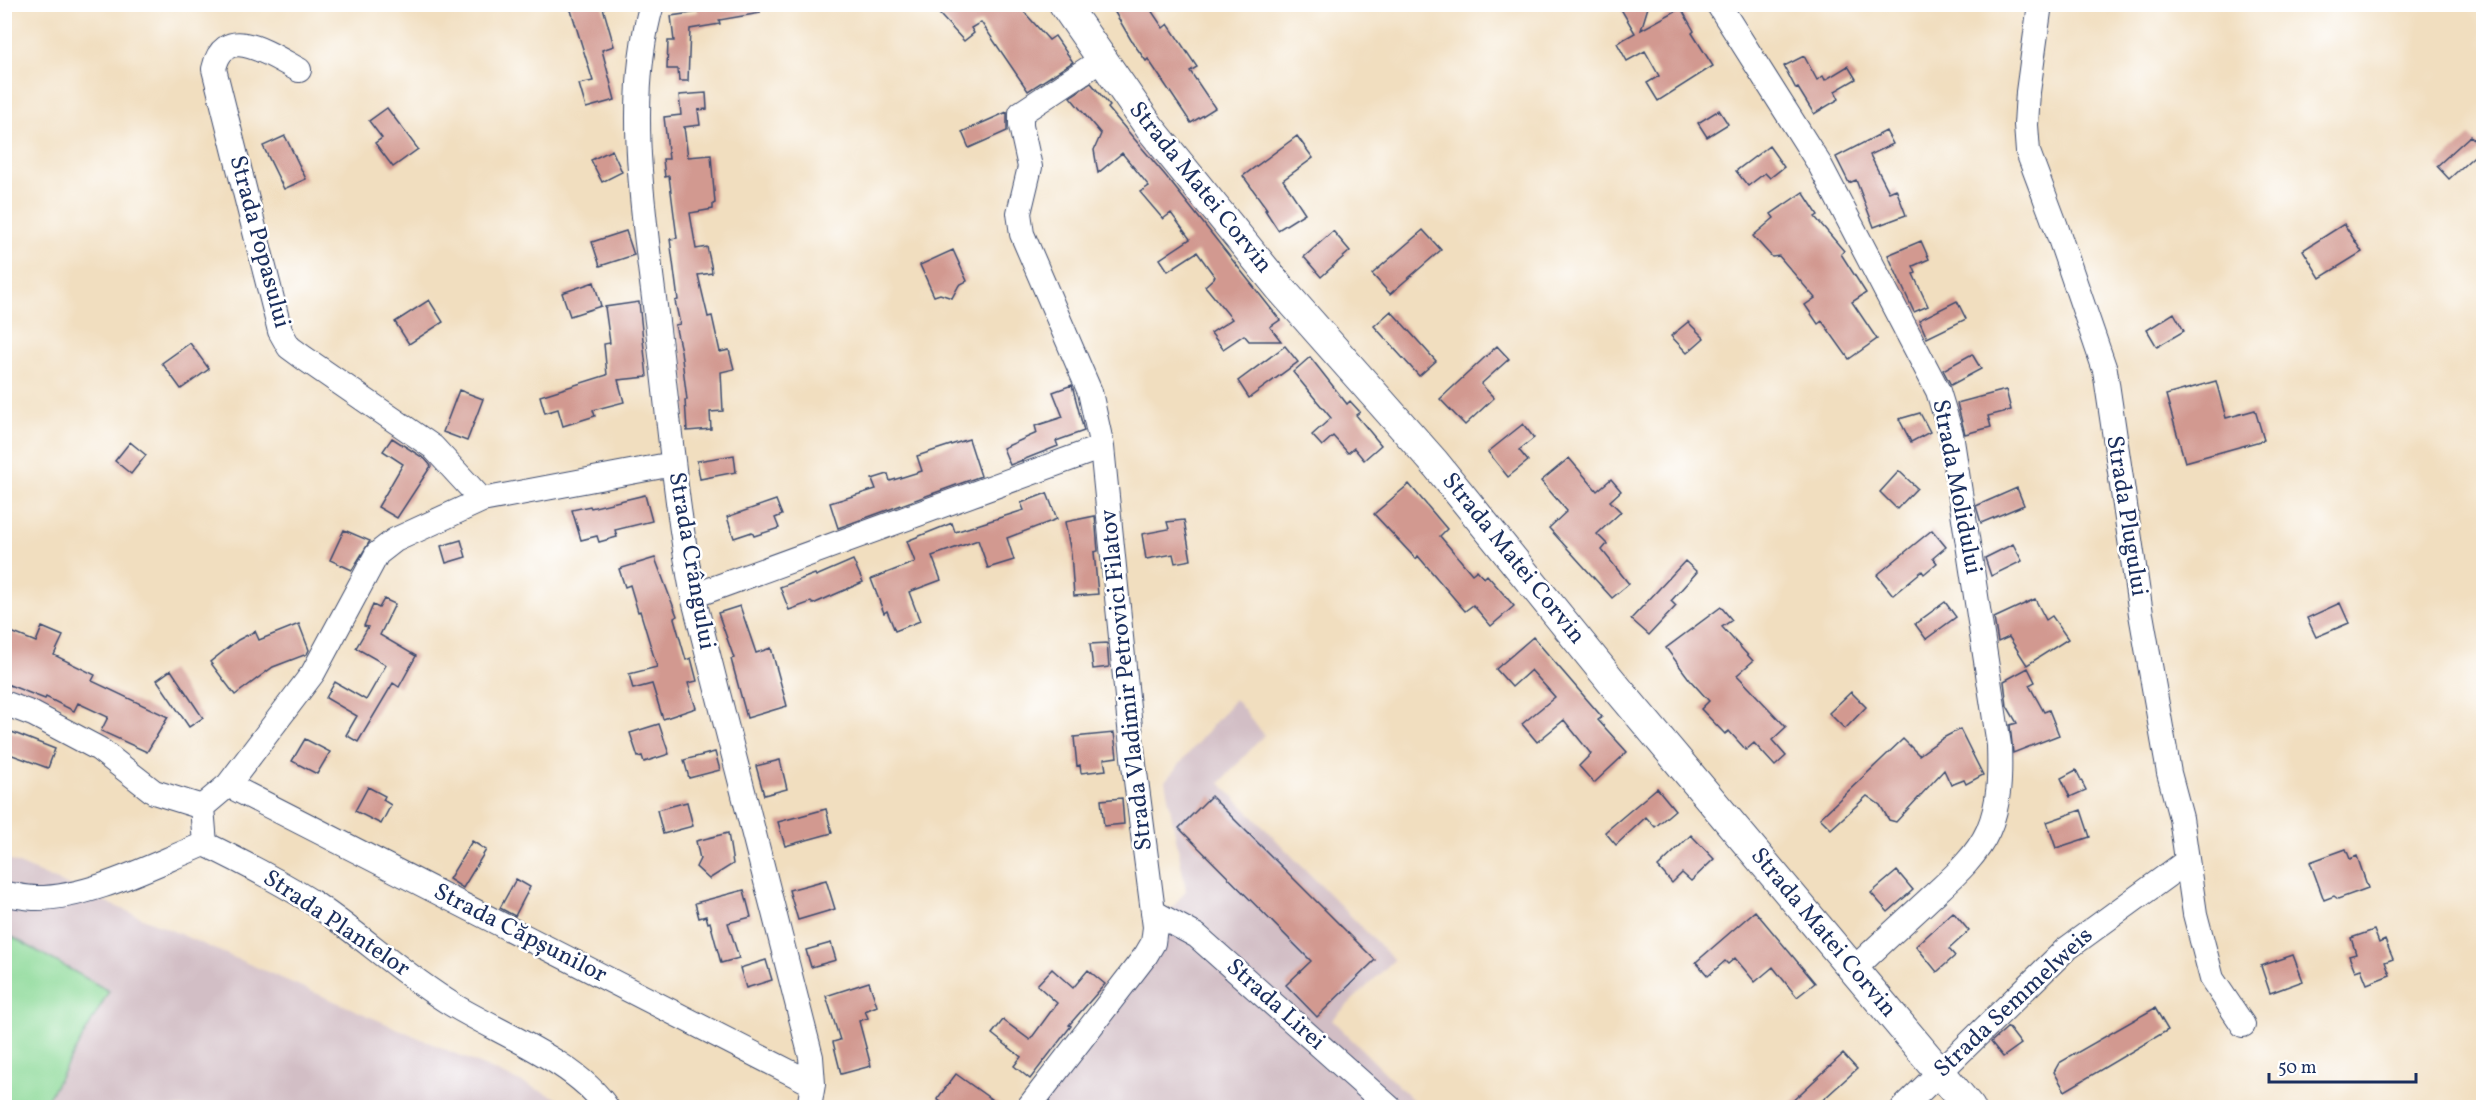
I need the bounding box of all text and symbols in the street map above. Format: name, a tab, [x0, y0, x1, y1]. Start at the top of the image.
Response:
street label: Strada Matei Corvin	[1120, 95, 1280, 281]
street label: Strada Popasului	[220, 152, 298, 332]
street label: Strada Molidului	[1922, 396, 1990, 578]
street label: Strada Plugului	[2097, 433, 2155, 599]
street label: Strada Matei Corvin	[1433, 466, 1593, 652]
street label: Strada Crângului	[659, 470, 723, 652]
street label: Strada Vladimir Petrovici Filatov	[1092, 507, 1162, 852]
street label: Strada Matei Corvin	[1742, 841, 1904, 1025]
street label: Strada Plantelor	[256, 862, 416, 986]
street label: Strada Căpșunilor	[427, 876, 613, 992]
street label: Strada Semmelweis	[1927, 920, 2101, 1086]
street label: Strada Lirei	[1218, 951, 1332, 1059]
scale bar	[2269, 1046, 2416, 1084]
text: 50 m	[2278, 1056, 2317, 1081]

